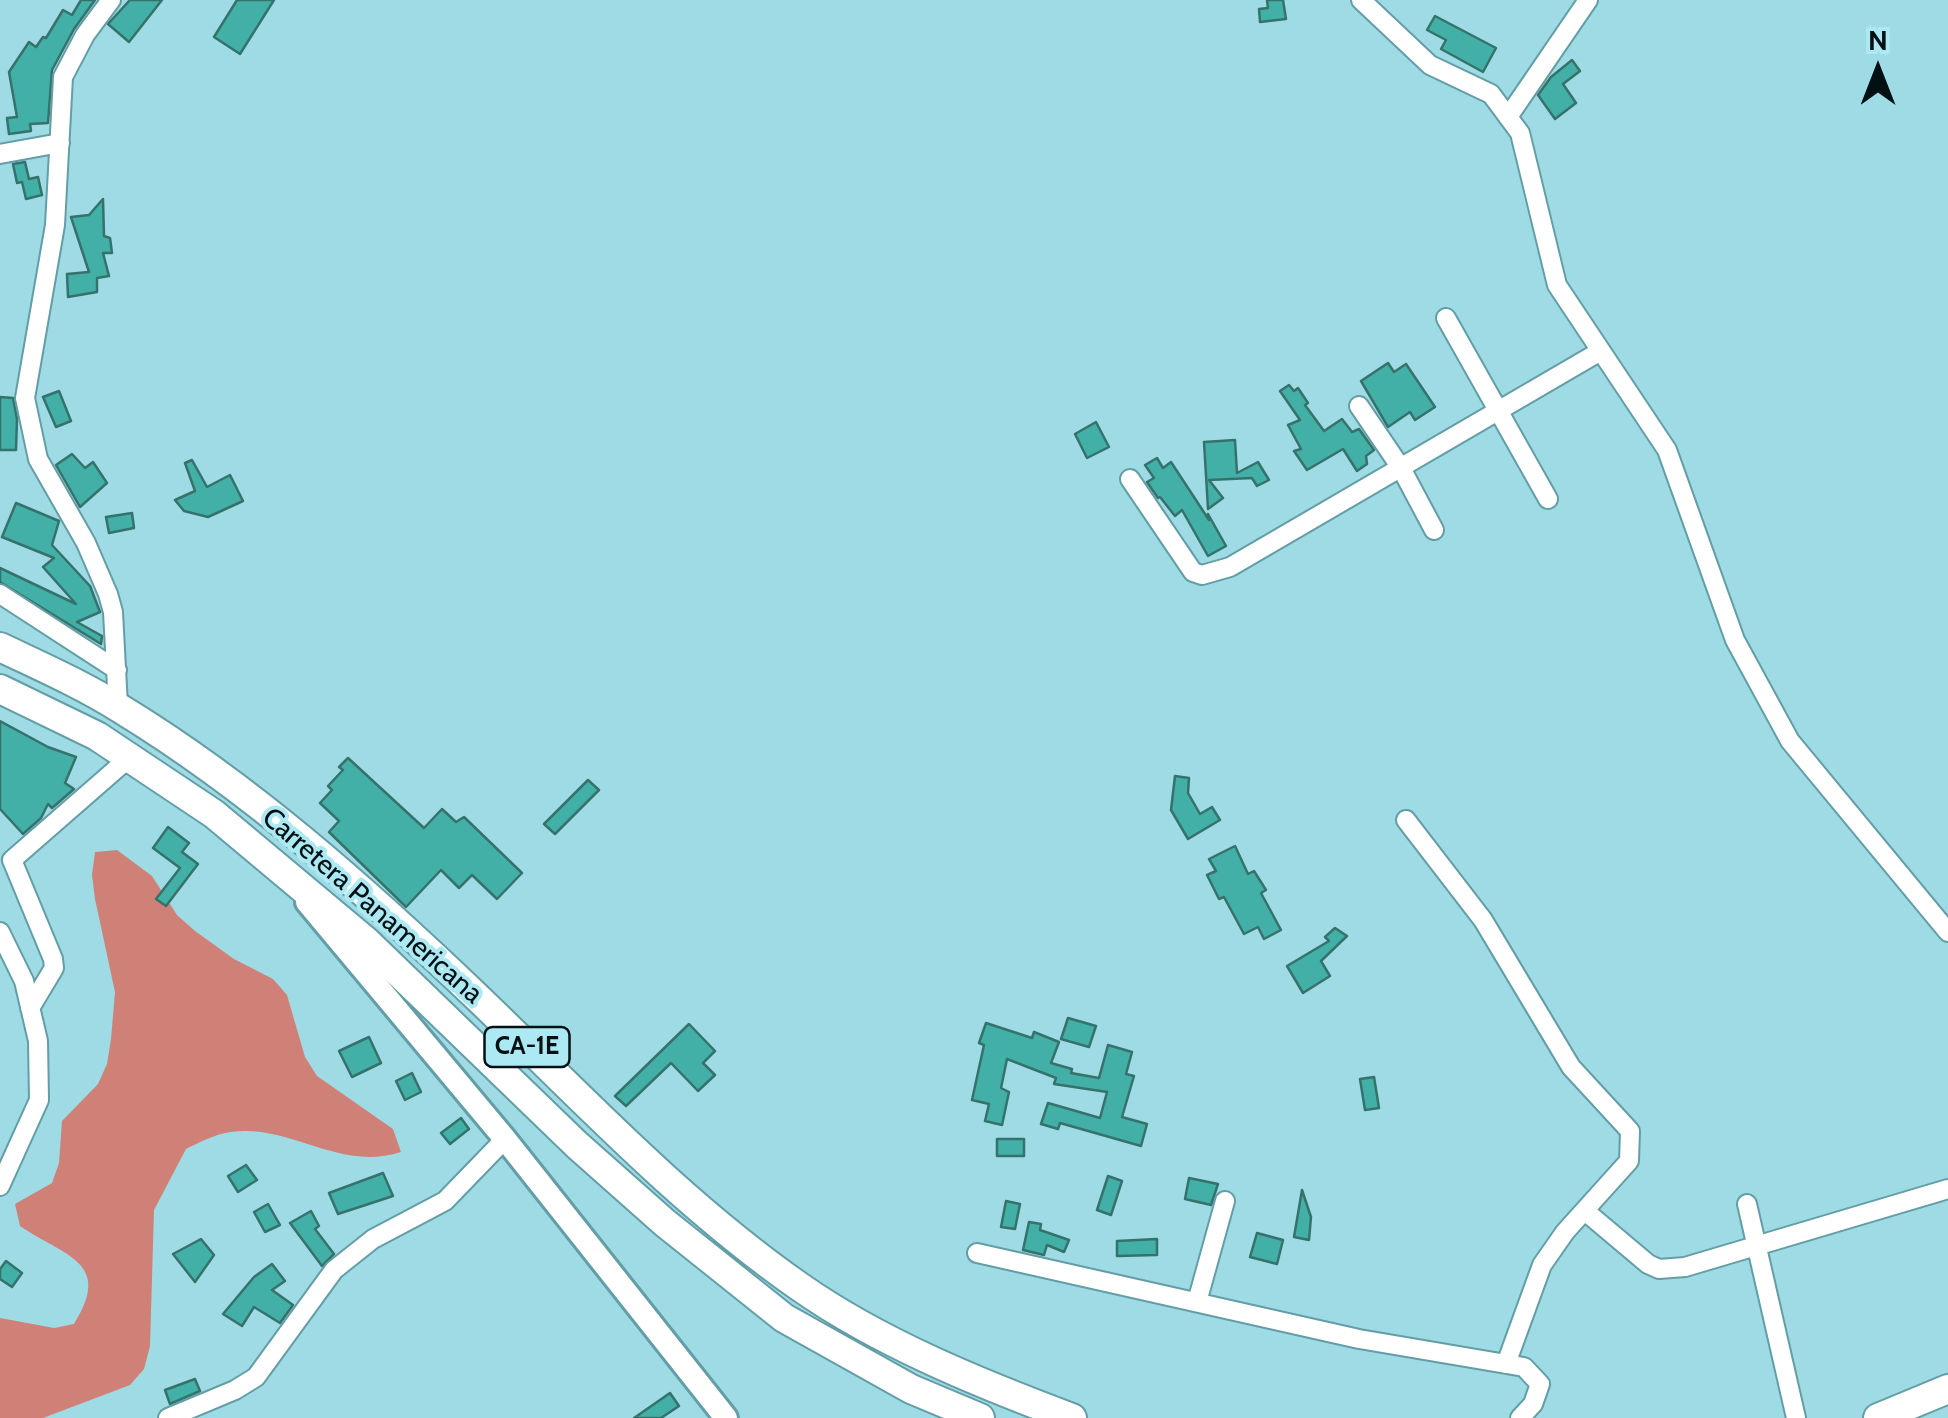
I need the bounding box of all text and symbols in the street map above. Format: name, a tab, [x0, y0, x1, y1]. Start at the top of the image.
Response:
north arrow	[1828, 20, 1928, 120]
text: N	[1868, 23, 1888, 57]
street label: Carretera Panamericana	[255, 801, 489, 1011]
road number: CA-1E	[484, 1027, 570, 1067]

